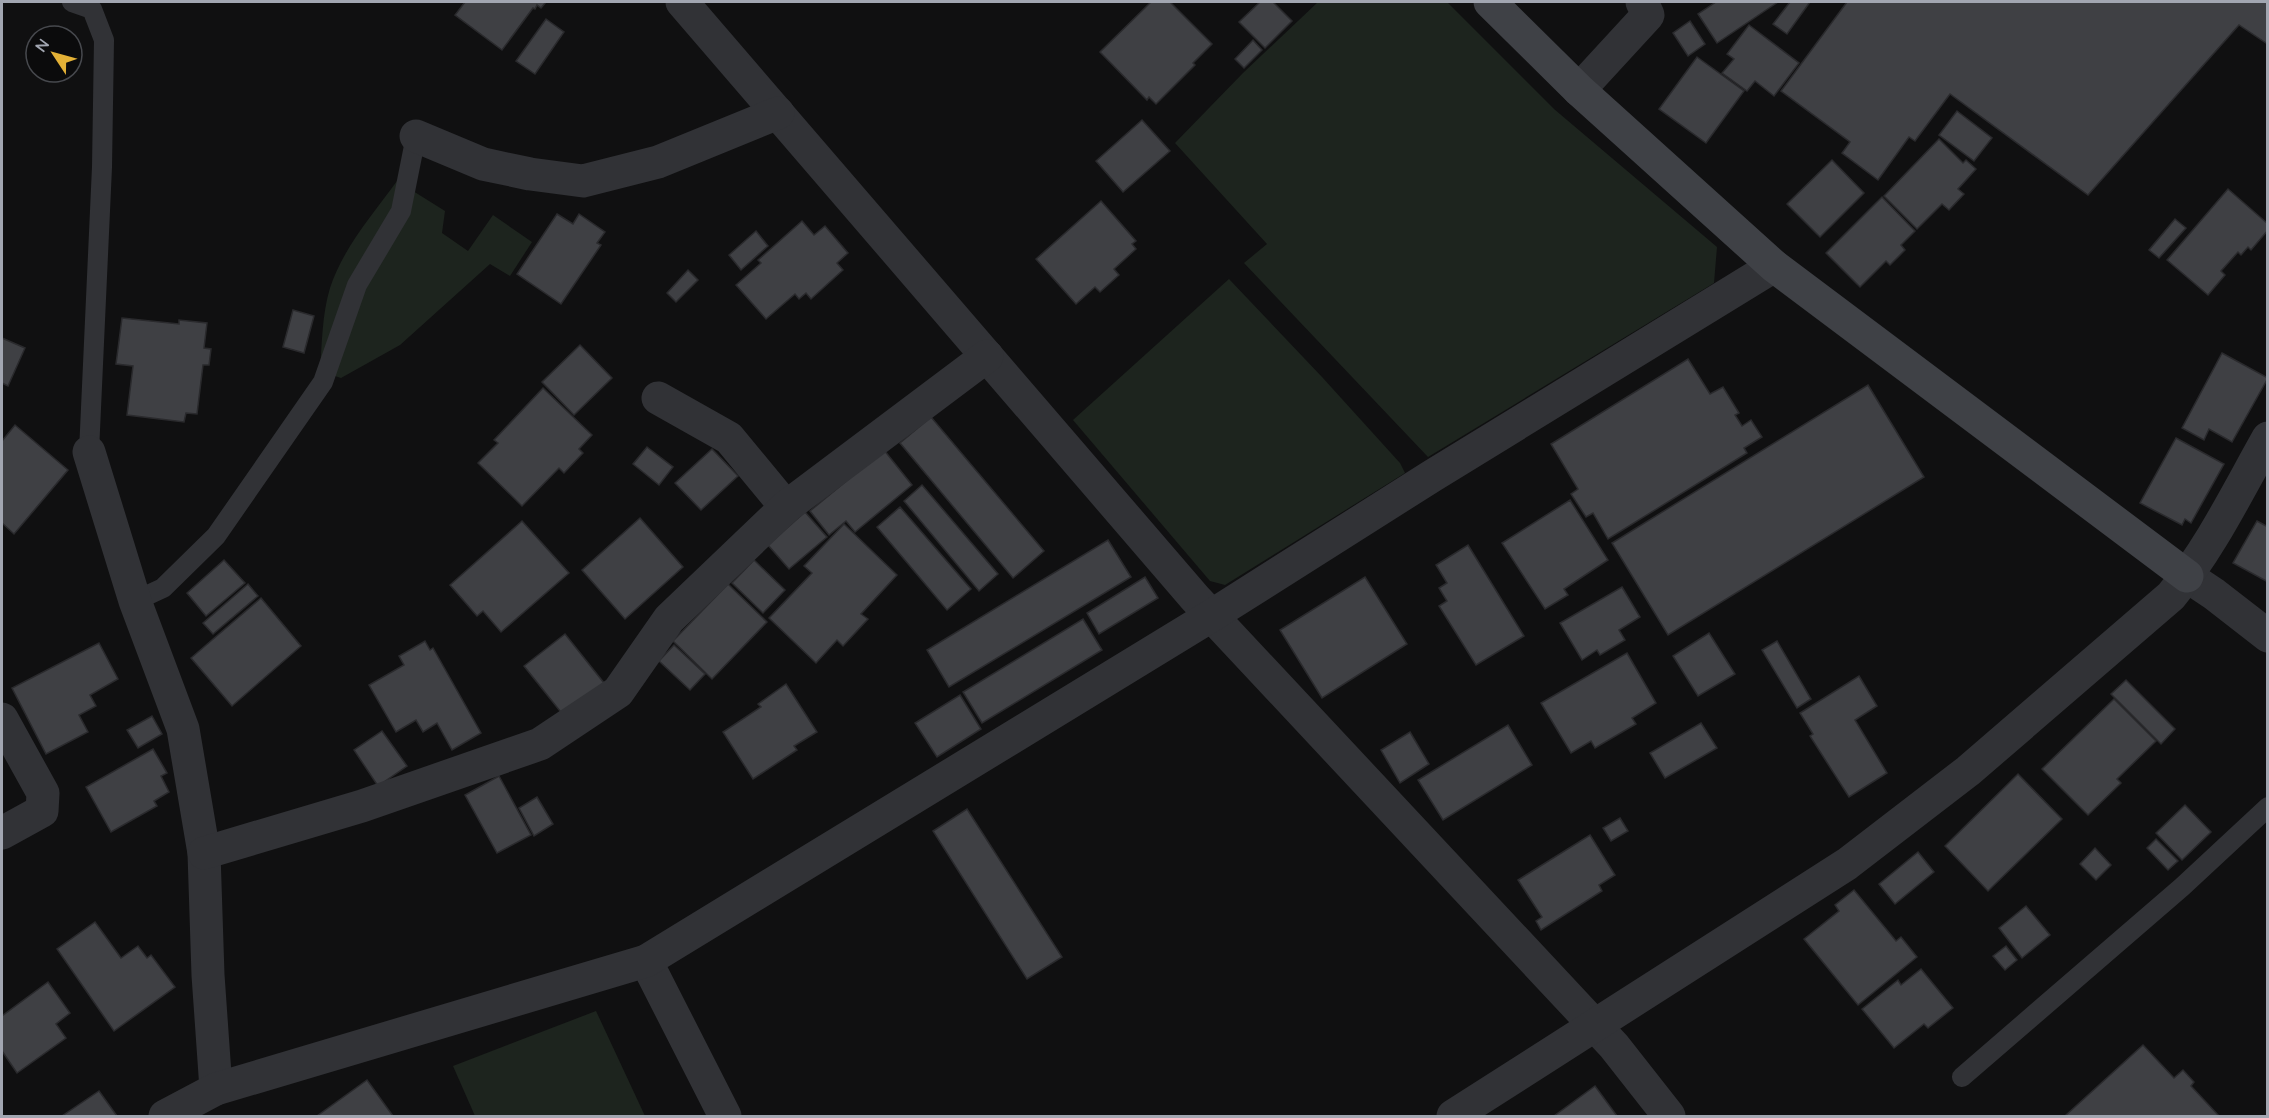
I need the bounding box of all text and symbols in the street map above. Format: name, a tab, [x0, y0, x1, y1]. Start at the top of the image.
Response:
north arrow	[24, 24, 84, 84]
text: N	[30, 35, 53, 56]

